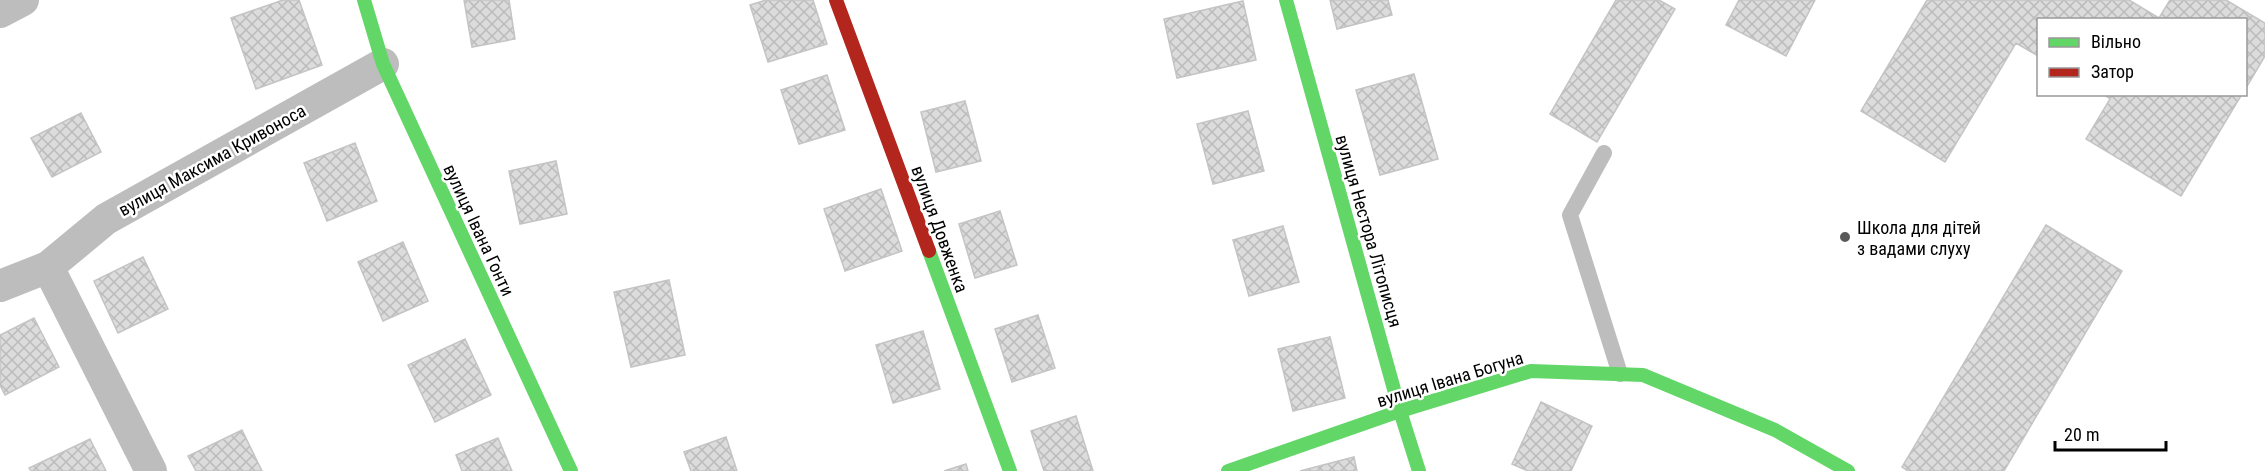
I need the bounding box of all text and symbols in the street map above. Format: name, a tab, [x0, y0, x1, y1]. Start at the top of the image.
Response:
legend	[2037, 18, 2247, 96]
text: Вільно	[2091, 31, 2141, 52]
text: Затор	[2091, 61, 2134, 82]
street label: вулиця Максима Кривоноса	[115, 100, 309, 220]
street label: вулиця Нестора Літописця	[1331, 132, 1407, 330]
street label: вулиця Івана Гонти	[439, 161, 519, 299]
street label: вулиця Довженка	[907, 163, 973, 295]
place label: Школа для дітей з вадами слуху	[1857, 217, 1981, 259]
marker: Школа для дітей з вадами слуху	[1838, 230, 1852, 244]
street label: вулиця Івана Богуна	[1374, 347, 1526, 411]
scale bar	[2055, 414, 2166, 452]
text: 20 m	[2064, 424, 2099, 445]

